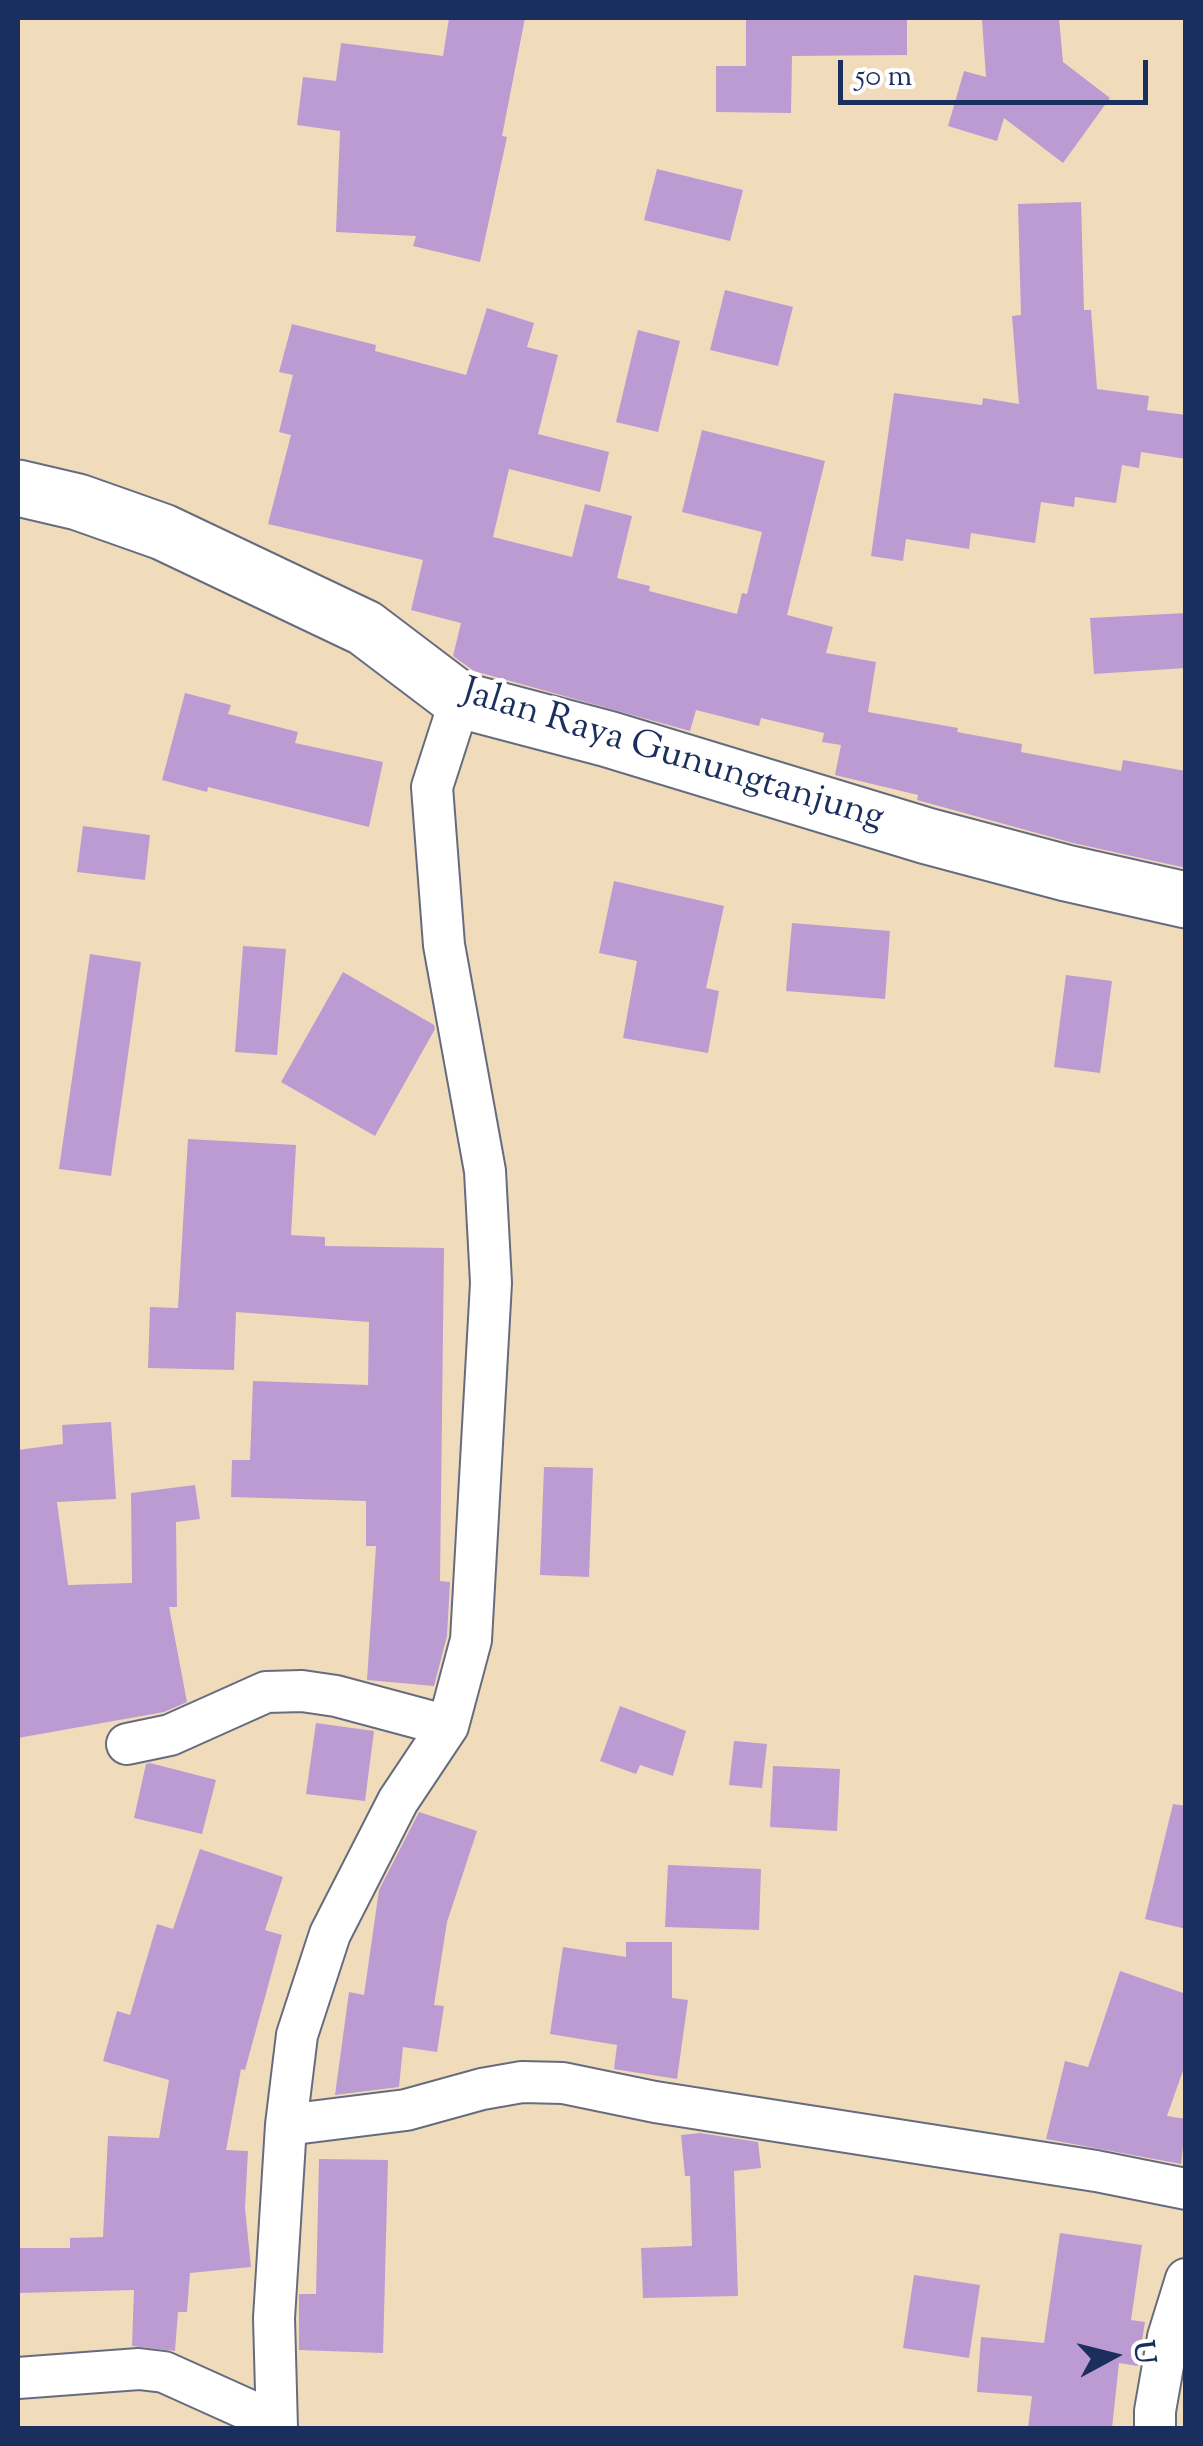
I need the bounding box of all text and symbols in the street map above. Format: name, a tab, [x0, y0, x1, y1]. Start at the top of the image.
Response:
scale bar	[843, 40, 1153, 102]
text: 50 m	[855, 56, 912, 99]
street label: Jalan Raya Gunungtanjung	[455, 672, 889, 844]
north arrow	[1063, 2306, 1163, 2406]
text: U	[1122, 2339, 1164, 2366]

